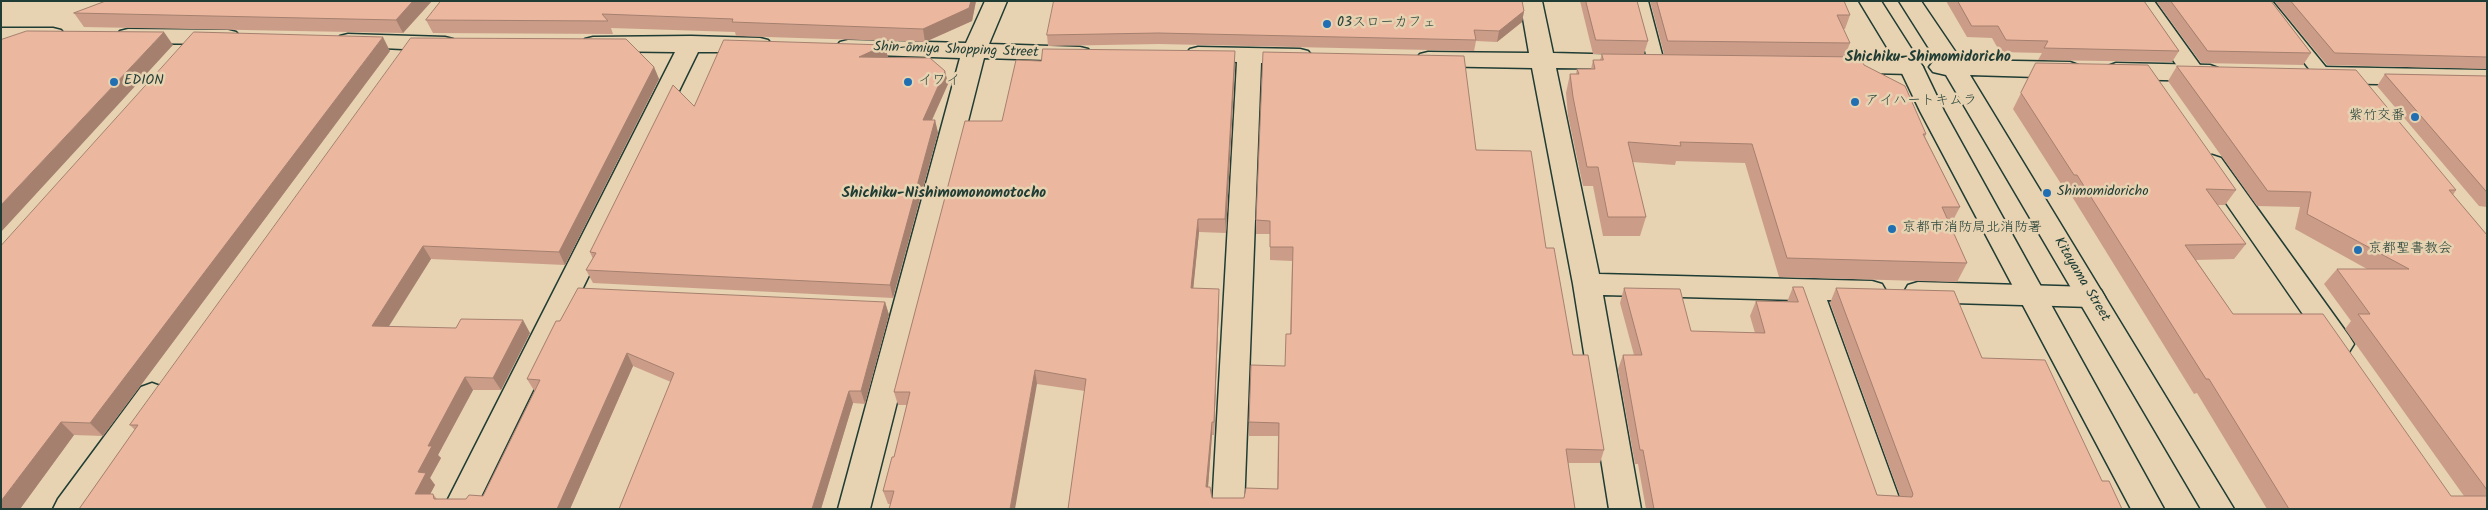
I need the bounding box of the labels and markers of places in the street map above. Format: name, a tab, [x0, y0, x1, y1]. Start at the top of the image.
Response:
place label: 03スローカフェ	[1337, 16, 1436, 32]
marker: 03スローカフェ	[1321, 18, 1333, 30]
place label: EDION	[124, 74, 164, 90]
place label: イワイ	[918, 74, 960, 90]
marker: EDION	[108, 76, 120, 88]
marker: イワイ	[902, 76, 914, 88]
place label: アイハートキムラ	[1865, 94, 1977, 110]
marker: アイハートキムラ	[1849, 96, 1861, 108]
place label: 紫竹交番	[2349, 109, 2405, 125]
marker: 紫竹交番	[2409, 111, 2421, 123]
place label: Shimomidoricho	[2057, 185, 2149, 201]
marker: Shimomidoricho	[2041, 187, 2053, 199]
place label: 京都市消防局北消防署	[1902, 221, 2042, 237]
marker: 京都市消防局北消防署	[1886, 223, 1898, 235]
place label: 京都聖書教会	[2368, 242, 2452, 258]
marker: 京都聖書教会	[2352, 244, 2364, 256]

